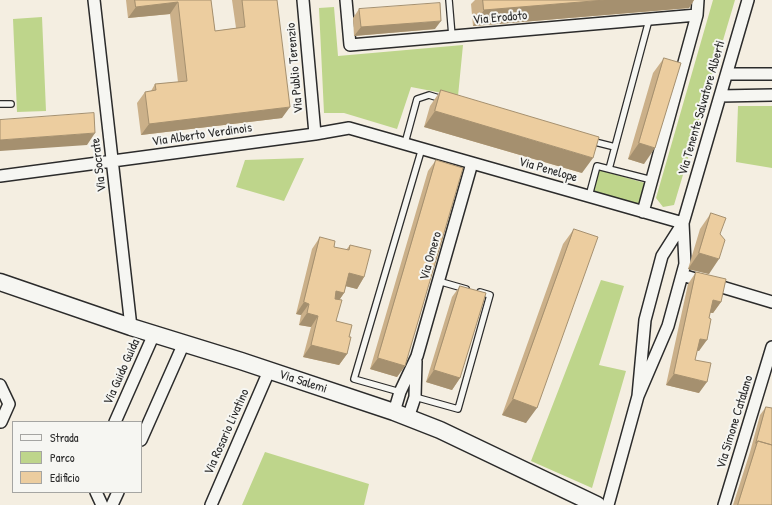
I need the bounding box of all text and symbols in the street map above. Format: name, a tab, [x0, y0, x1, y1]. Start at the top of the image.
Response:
street label: Via Erodoto	[472, 8, 528, 28]
street label: Via Publio Terenzio	[283, 22, 307, 114]
street label: Via Tenente Salvatore Alberti	[675, 39, 729, 177]
street label: Via Alberto Verdinois	[151, 120, 253, 150]
street label: Via Socrate	[88, 137, 110, 193]
street label: Via Penelope	[517, 154, 579, 186]
street label: Via Omero	[417, 230, 445, 282]
street label: Via Guido Guida	[101, 337, 143, 407]
street label: Via Salemi	[277, 367, 329, 397]
street label: Via Simone Catalano	[713, 373, 757, 471]
street label: Via Rosario Livatino	[201, 387, 253, 477]
legend	[12, 421, 142, 493]
text: Strada	[50, 429, 78, 446]
text: Parco	[50, 449, 75, 466]
text: Edificio	[50, 469, 80, 486]

